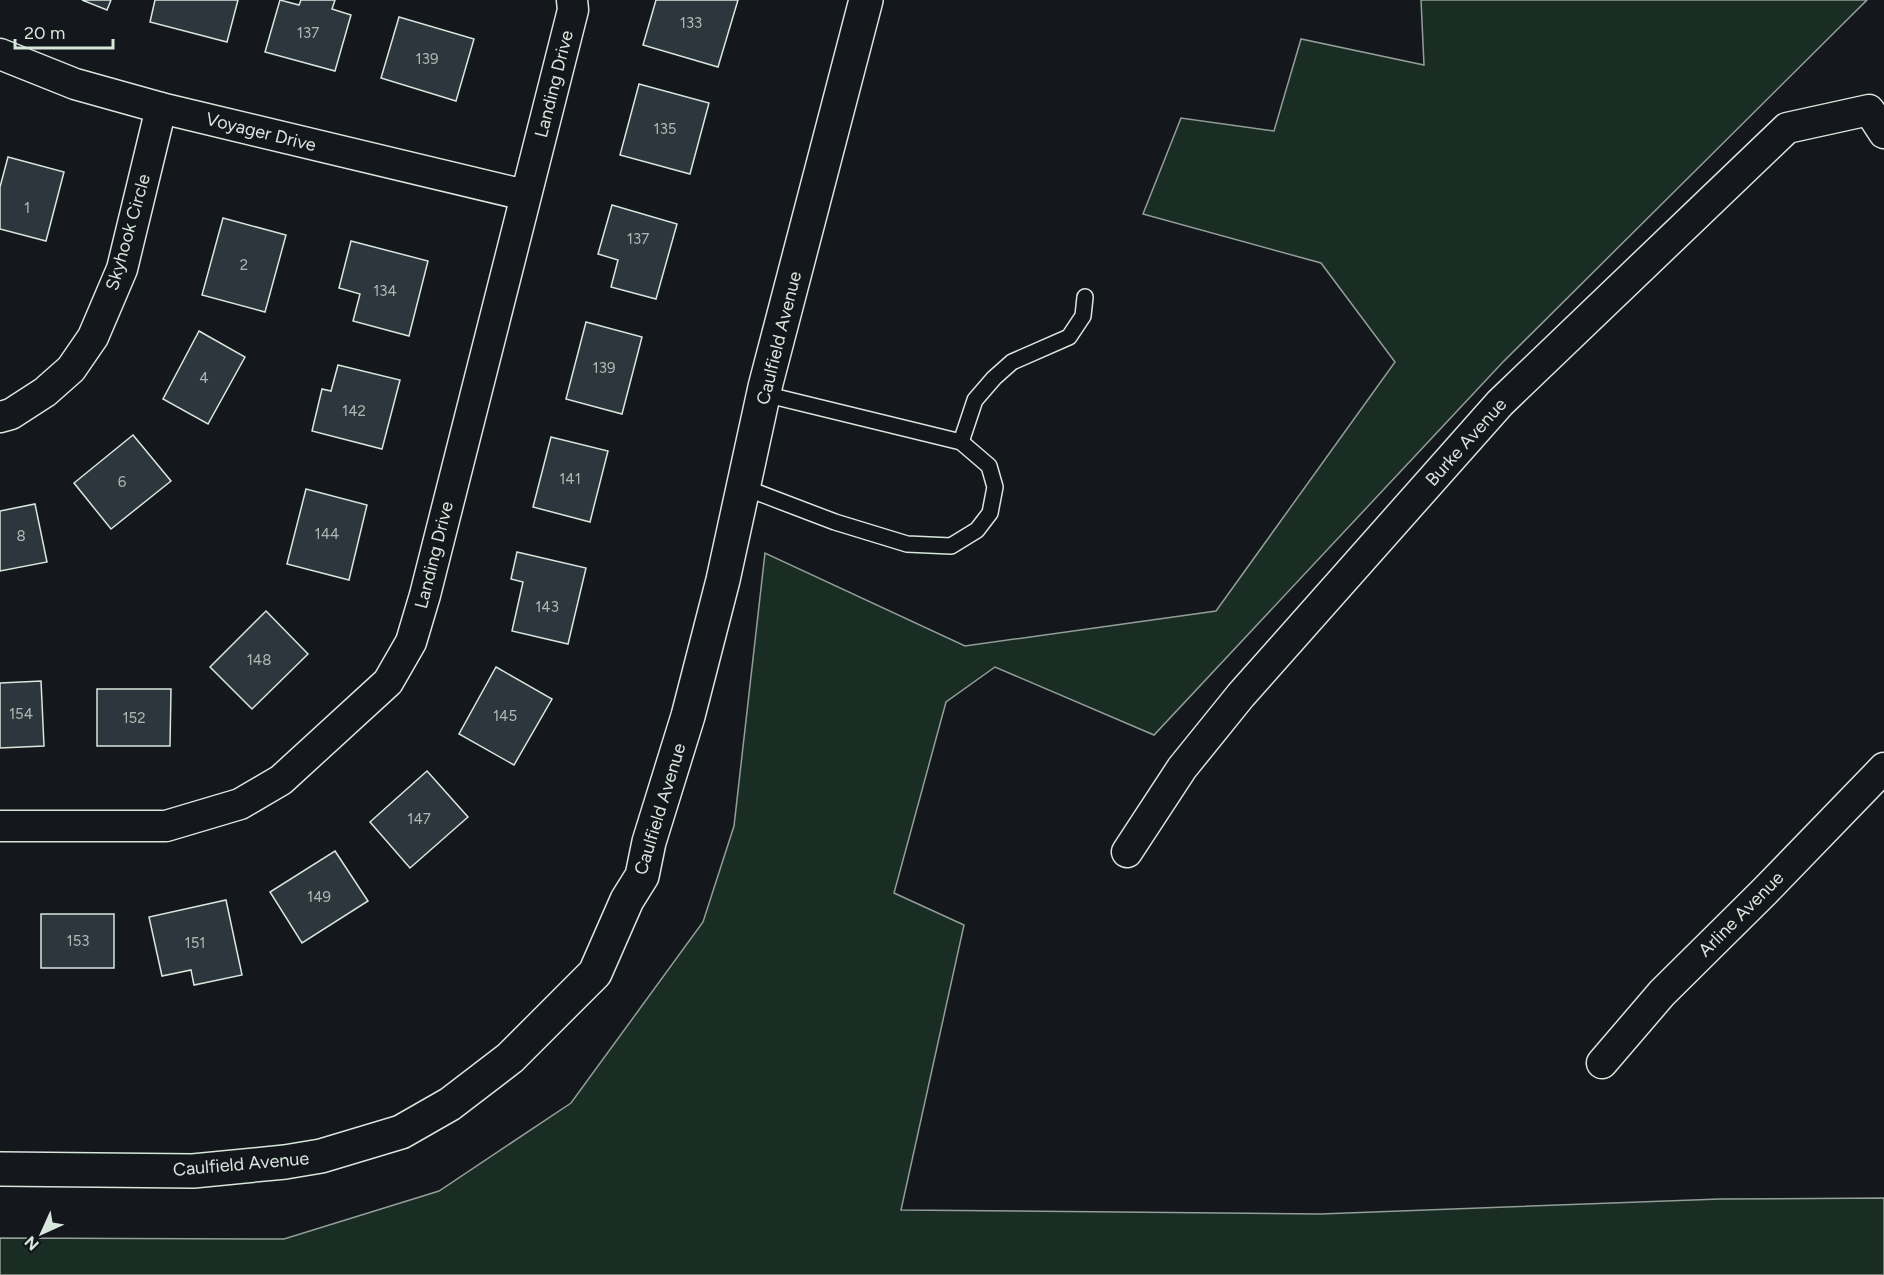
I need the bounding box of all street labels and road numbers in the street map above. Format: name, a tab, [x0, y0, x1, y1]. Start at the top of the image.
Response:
street label: Landing Drive	[530, 28, 578, 140]
street label: Voyager Drive	[204, 108, 319, 156]
street label: Skyhook Circle	[101, 171, 155, 293]
street label: Caulfield Avenue	[752, 269, 806, 407]
street label: Burke Avenue	[1421, 393, 1511, 491]
street label: Landing Drive	[410, 499, 458, 611]
street label: Caulfield Avenue	[630, 740, 691, 878]
street label: Arline Avenue	[1694, 867, 1788, 961]
street label: Caulfield Avenue	[172, 1147, 310, 1181]

